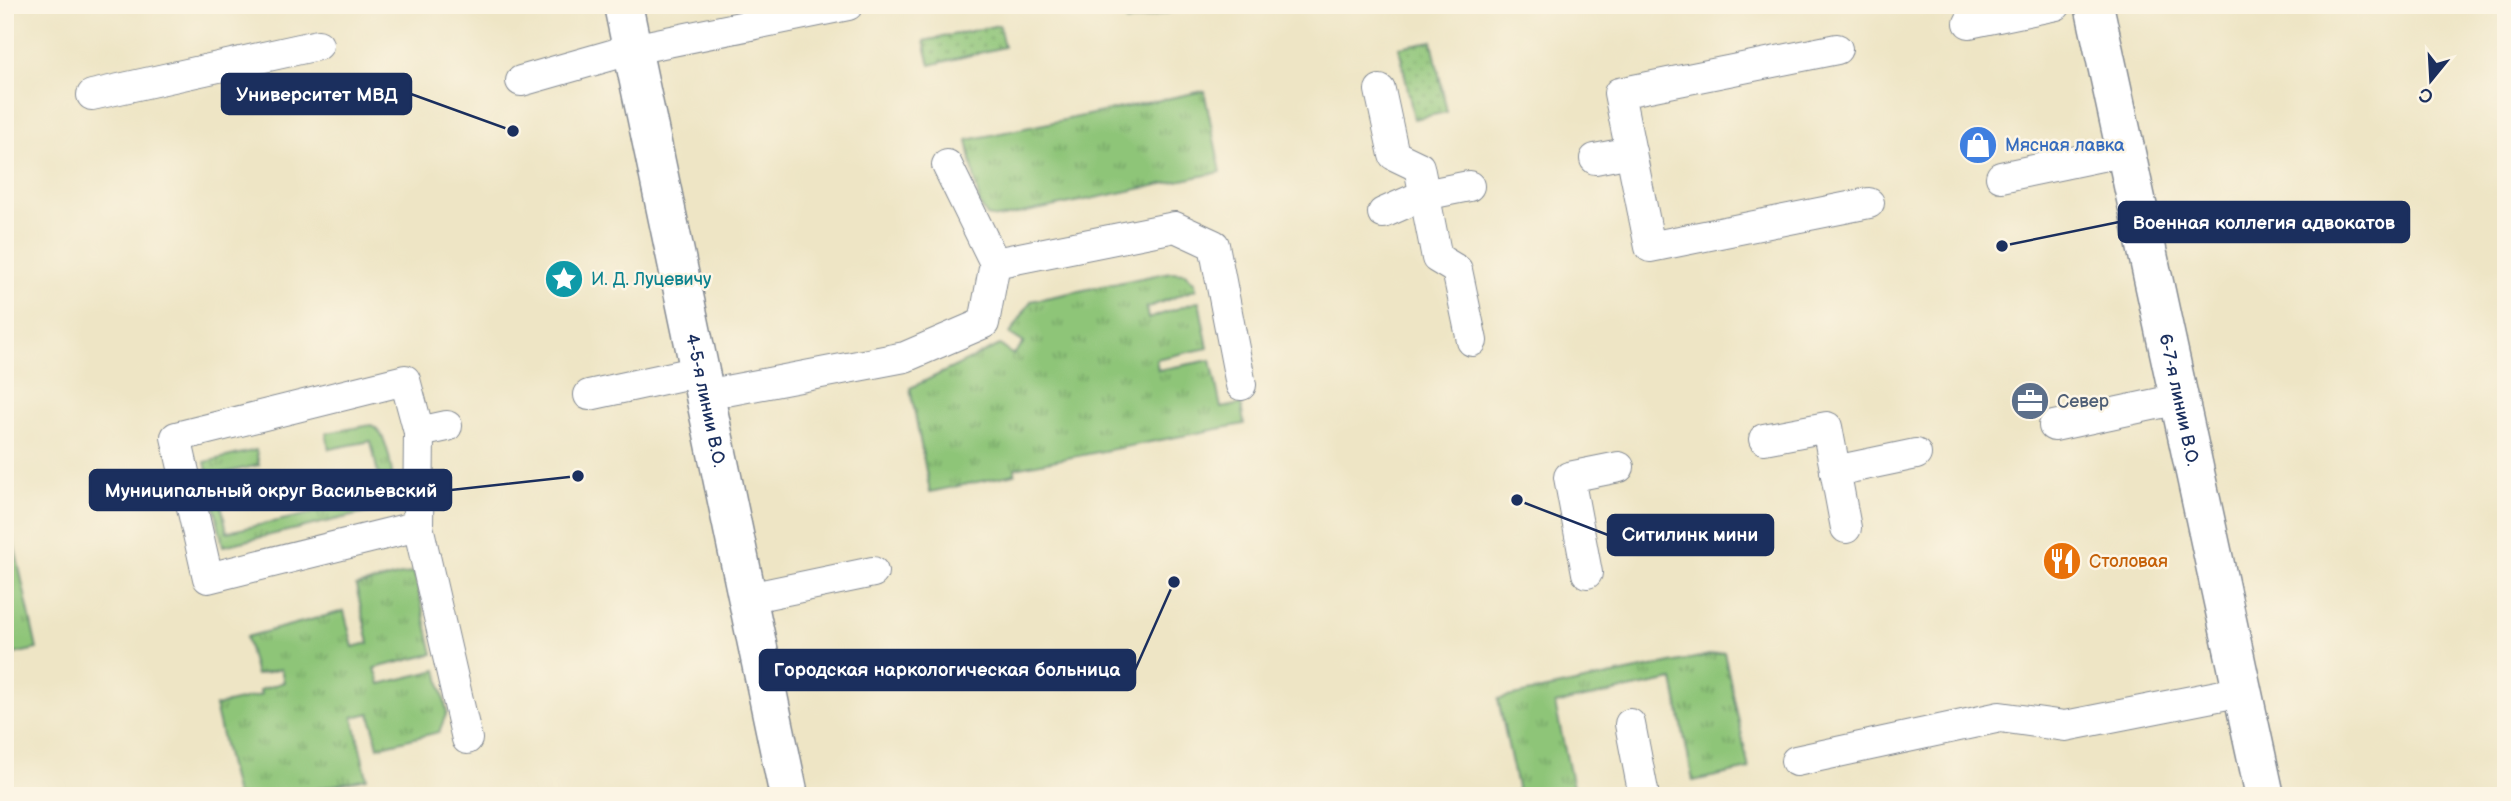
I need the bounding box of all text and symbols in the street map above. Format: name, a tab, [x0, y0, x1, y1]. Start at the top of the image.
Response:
north arrow	[2396, 46, 2466, 116]
callout: Университет МВД	[222, 74, 411, 114]
text: С	[2416, 82, 2436, 108]
text: Университет МВД	[236, 84, 398, 107]
shop icon: Мясная лавка	[1957, 124, 1999, 166]
place label: Мясная лавка	[2005, 135, 2125, 156]
callout: Военная коллегия адвокатов	[2119, 202, 2409, 242]
text: Военная коллегия адвокатов	[2133, 212, 2396, 235]
place icon: И. Д. Луцевичу	[543, 258, 585, 300]
place label: И. Д. Луцевичу	[591, 269, 712, 290]
street label: 4-5-я линии В.О.	[681, 332, 730, 469]
street label: 6-7-я линии В.О.	[2154, 332, 2203, 468]
office icon: Север	[2009, 380, 2051, 422]
place label: Север	[2057, 391, 2109, 412]
callout: Муниципальный округ Васильевский	[90, 470, 451, 510]
text: Муниципальный округ Васильевский	[105, 480, 437, 503]
callout: Ситилинк мини	[1608, 515, 1773, 555]
text: Ситилинк мини	[1622, 524, 1758, 547]
restaurant icon: Столовая	[2041, 540, 2083, 582]
place label: Столовая	[2089, 551, 2168, 572]
callout: Городская наркологическая больница	[760, 650, 1135, 690]
text: Городская наркологическая больница	[774, 659, 1121, 682]

